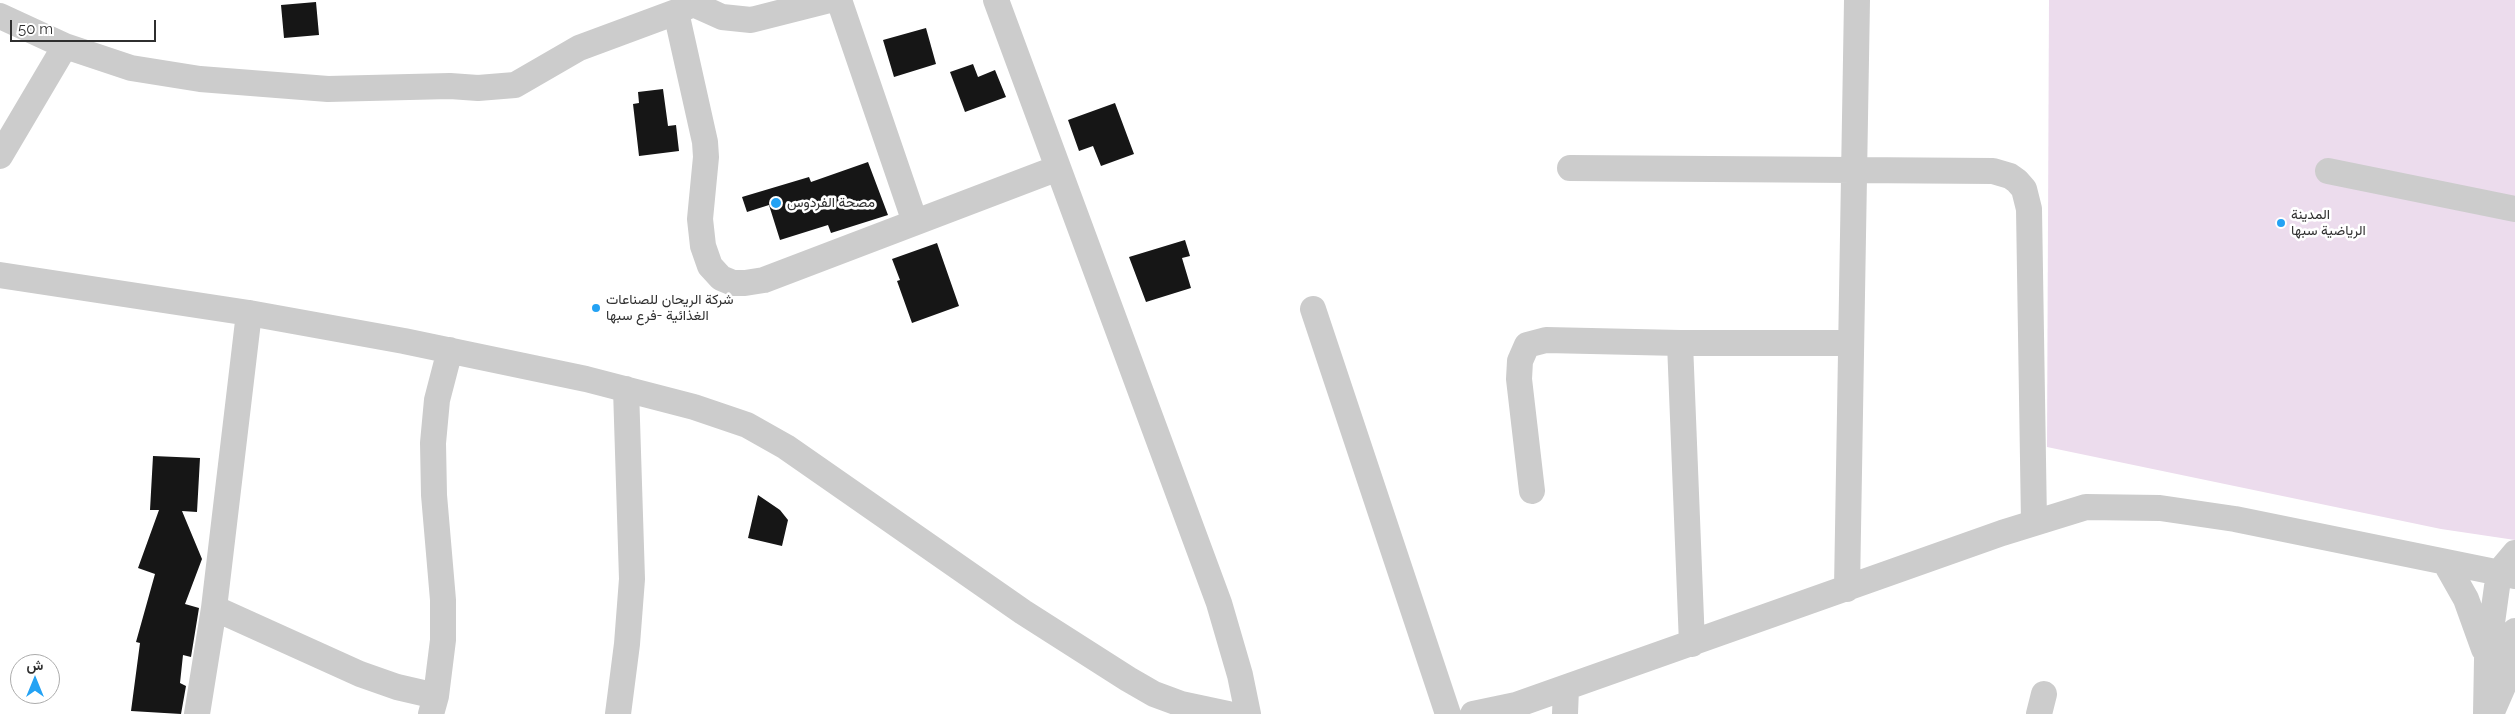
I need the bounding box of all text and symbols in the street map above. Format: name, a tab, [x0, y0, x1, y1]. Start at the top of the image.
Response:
scale bar	[12, 10, 159, 42]
text: 50 m	[18, 20, 53, 38]
place label: مصحة الفردوس	[787, 195, 875, 211]
marker: مصحة الفردوس	[769, 196, 783, 210]
place label: المدينة الرياضية سبها	[2291, 207, 2366, 240]
marker: المدينة الرياضية سبها	[2275, 217, 2287, 229]
place label: شركة الريحان للصناعات الغذائية -فرع سبها	[606, 292, 734, 324]
marker: شركة الريحان للصناعات الغذائية -فرع سبها	[590, 302, 602, 314]
north arrow	[10, 654, 60, 704]
text: ش	[27, 657, 43, 673]

